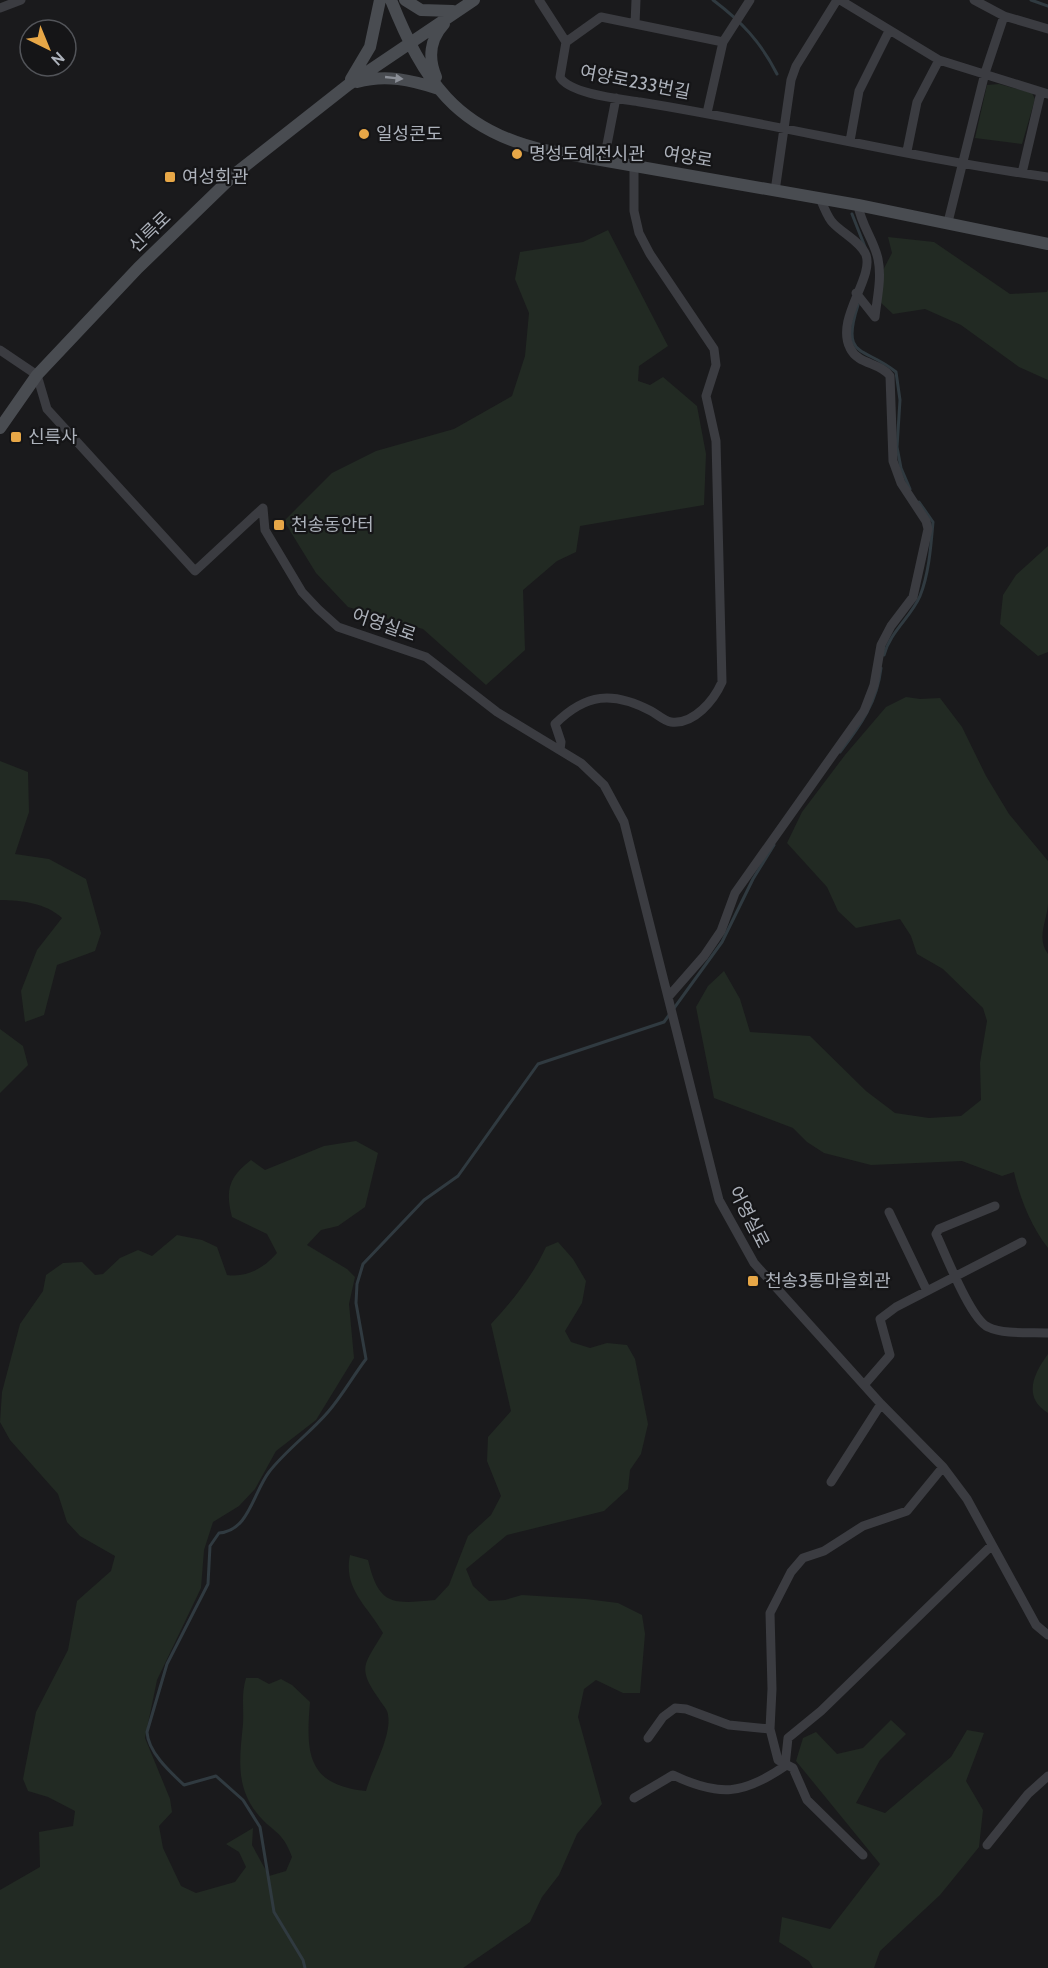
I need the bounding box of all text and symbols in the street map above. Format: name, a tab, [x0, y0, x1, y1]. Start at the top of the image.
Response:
north arrow	[18, 18, 78, 78]
text: N	[47, 48, 69, 69]
street label: 여양로233번길	[578, 61, 692, 103]
one-way arrow	[385, 73, 404, 83]
place label: 일성콘도	[376, 123, 442, 145]
marker: 일성콘도	[357, 127, 371, 141]
street label: 여양로	[662, 142, 714, 172]
place label: 명성도예전시관	[529, 143, 645, 165]
marker: 명성도예전시관	[510, 147, 524, 161]
place label: 여성회관	[182, 166, 249, 188]
marker: 여성회관	[163, 170, 177, 184]
street label: 신륵로	[124, 207, 176, 257]
place label: 신륵사	[28, 426, 78, 448]
marker: 신륵사	[9, 430, 23, 444]
place label: 천송동안터	[291, 514, 374, 536]
marker: 천송동안터	[272, 518, 286, 532]
street label: 어영실로	[349, 604, 419, 646]
street label: 어영실로	[724, 1182, 774, 1252]
place label: 천송3통마을회관	[765, 1270, 891, 1292]
marker: 천송3통마을회관	[746, 1274, 760, 1288]

